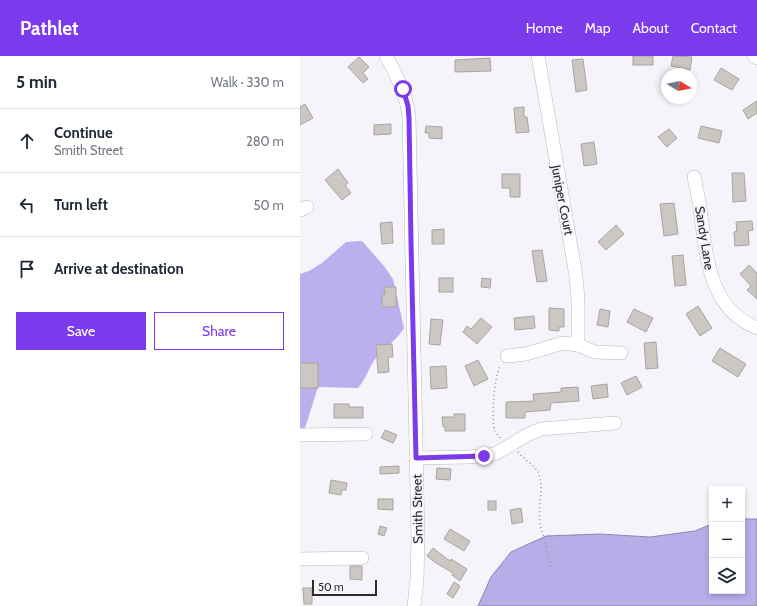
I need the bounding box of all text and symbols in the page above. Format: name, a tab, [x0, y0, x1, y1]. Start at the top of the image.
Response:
text: Pathlet	[20, 17, 79, 40]
text: Home	[526, 19, 563, 37]
text: Map	[585, 19, 610, 37]
text: About	[632, 19, 669, 37]
text: Contact	[691, 19, 737, 37]
north arrow	[661, 68, 697, 104]
text: 5 min	[16, 72, 57, 92]
text: Walk · 330 m	[211, 74, 284, 90]
route start	[394, 80, 412, 98]
text: Continue	[54, 124, 113, 142]
icon: ahead	[16, 130, 38, 152]
text: 280 m	[246, 133, 284, 149]
text: Smith Street	[54, 142, 123, 158]
street label: Juniper Court	[548, 163, 578, 237]
icon: left	[16, 194, 38, 216]
text: Turn left	[54, 196, 108, 214]
text: 50 m	[254, 197, 284, 213]
street label: Sandy Lane	[692, 205, 718, 271]
icon: arrive	[16, 258, 38, 280]
text: Arrive at destination	[54, 260, 184, 278]
button: Save	[16, 312, 146, 350]
button: Share	[154, 312, 284, 350]
route end	[475, 447, 493, 465]
street label: Smith Street	[408, 474, 426, 544]
map controls	[709, 486, 745, 594]
button: +	[709, 486, 745, 522]
button: −	[709, 522, 745, 558]
button: layers	[709, 558, 745, 594]
scale bar	[312, 578, 377, 597]
text: 50 m	[318, 580, 344, 594]

